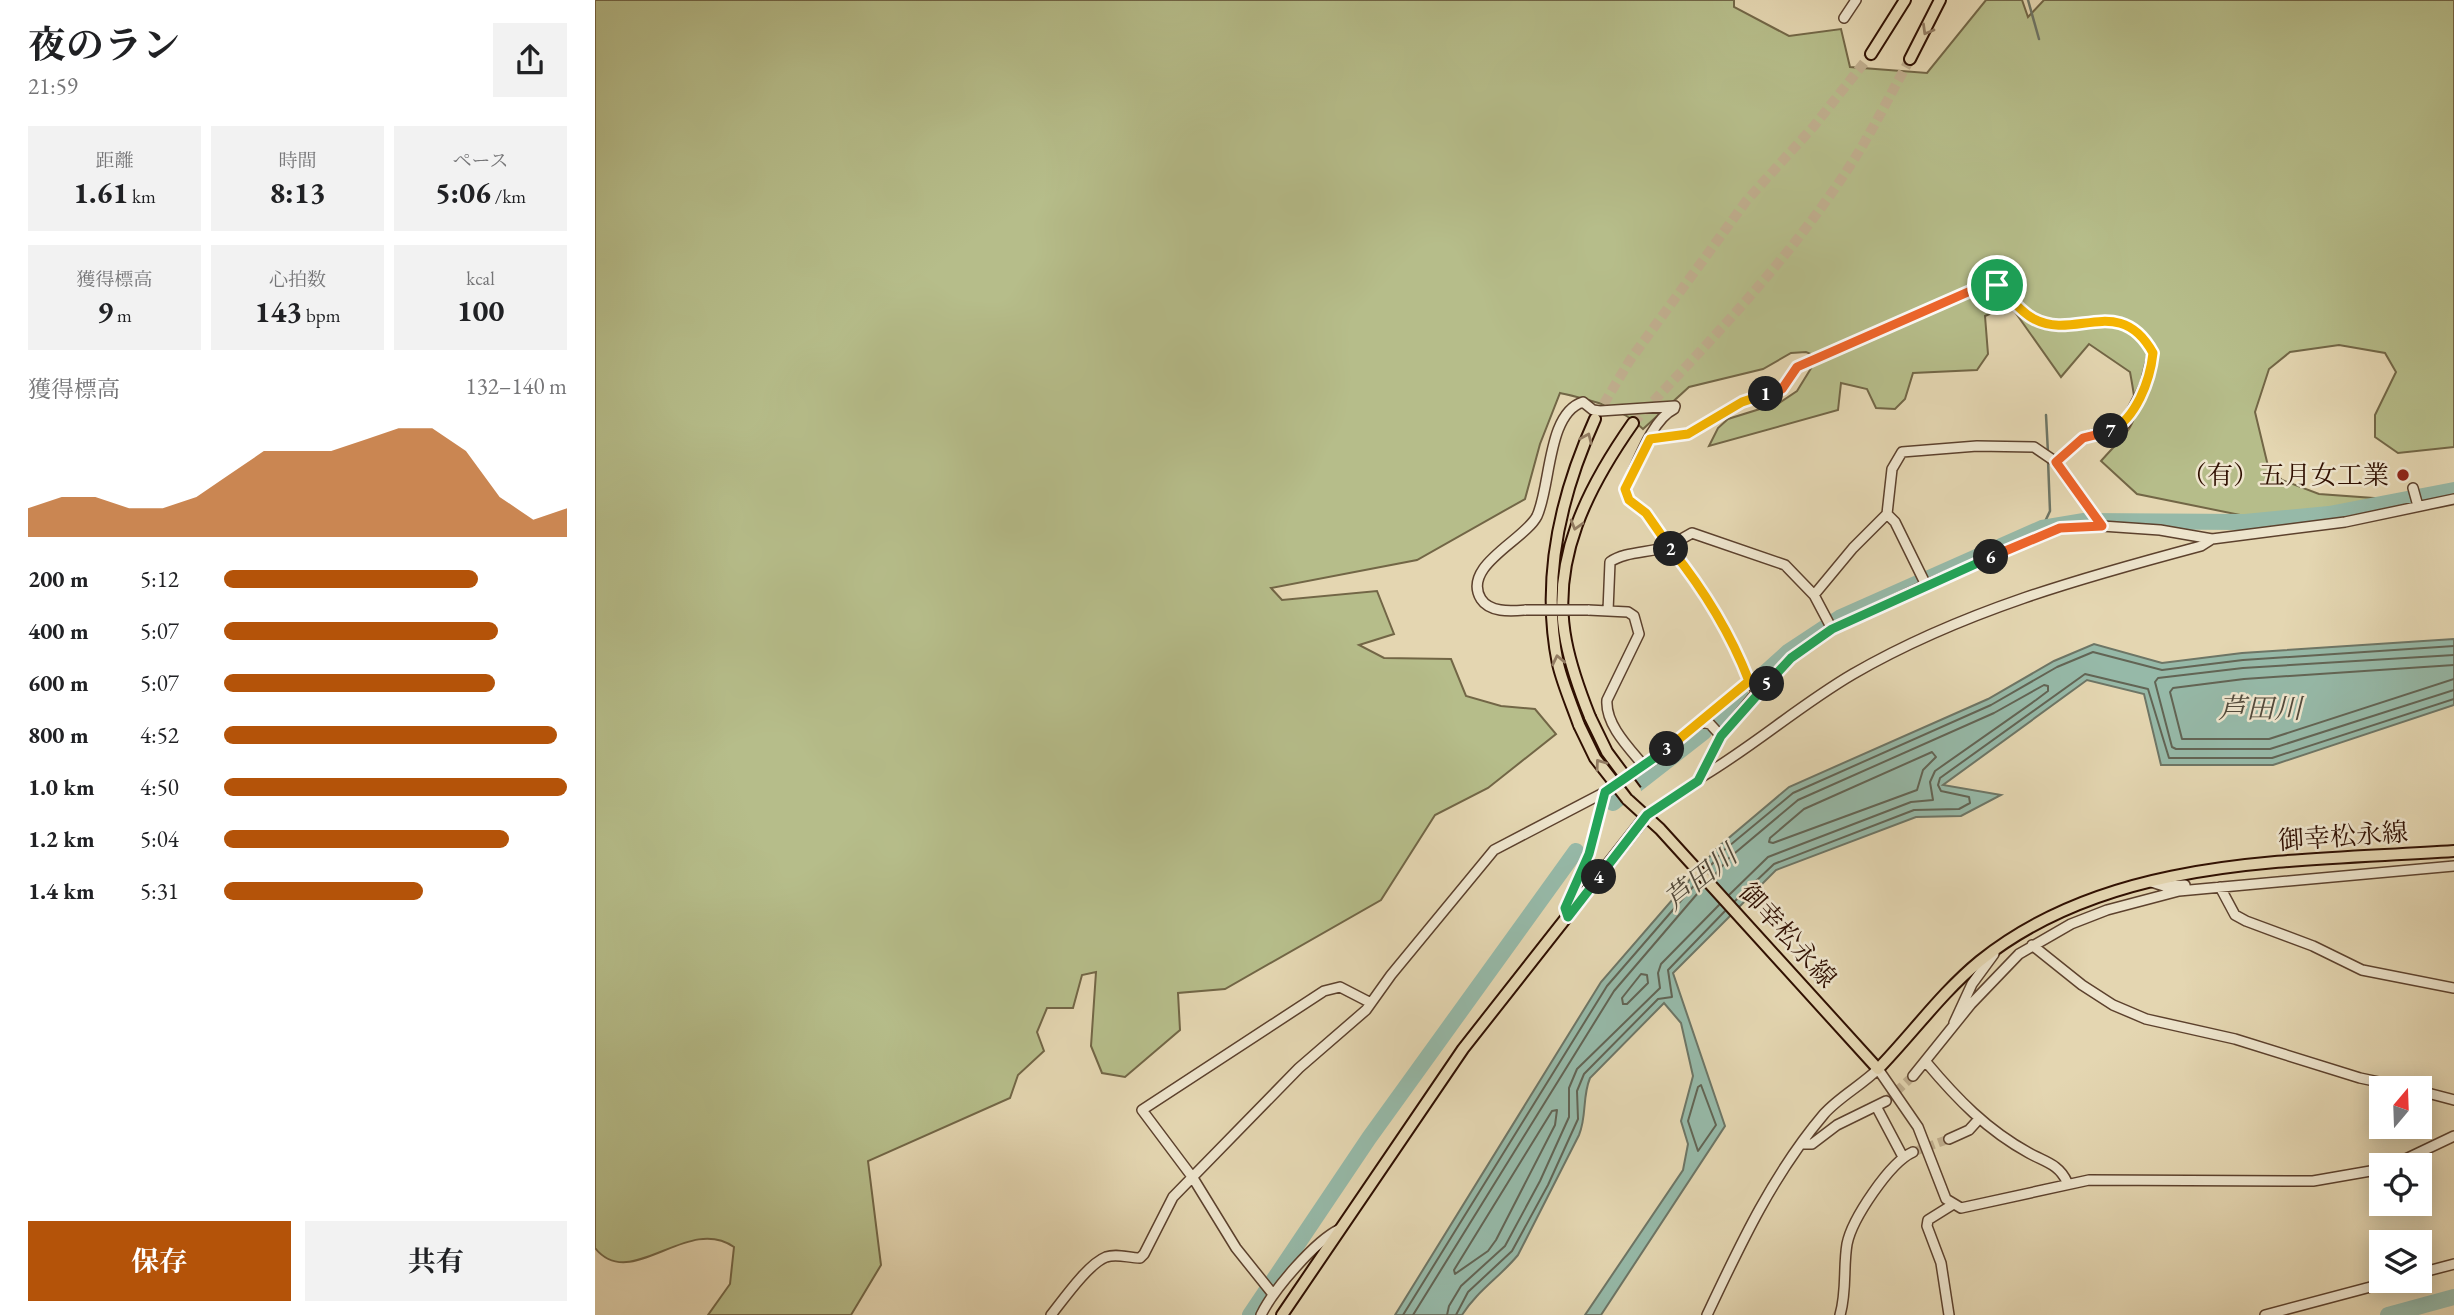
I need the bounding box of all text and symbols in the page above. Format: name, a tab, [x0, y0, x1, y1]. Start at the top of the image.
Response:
text: 夜のラン	[28, 20, 180, 69]
button: share	[493, 23, 567, 97]
one-way arrow	[1922, 23, 1935, 35]
text: 21:59	[28, 71, 78, 101]
text: 距離	[95, 148, 134, 173]
text: 時間	[278, 148, 317, 173]
text: ペース	[452, 148, 509, 173]
text: 1.61	[73, 173, 128, 212]
text: 8:13	[269, 173, 326, 212]
text: 5:06	[435, 173, 491, 212]
text: km	[128, 184, 156, 209]
text: /km	[491, 184, 526, 209]
pin	[1967, 255, 2027, 315]
text: kcal	[466, 266, 495, 291]
icon: arrive	[1978, 266, 2016, 304]
text: 獲得標高	[76, 267, 153, 292]
text: 心拍数	[269, 267, 326, 292]
text: 100	[457, 291, 504, 330]
text: 9	[97, 292, 113, 331]
text: 143	[255, 292, 302, 331]
text: m	[113, 303, 132, 328]
text: bpm	[302, 303, 340, 328]
text: 132–140 m	[466, 371, 567, 401]
text: 獲得標高	[28, 374, 120, 404]
pin: 1	[1749, 376, 1783, 412]
text: 1	[1760, 381, 1771, 406]
pin: 7	[2093, 414, 2129, 448]
text: 7	[2105, 418, 2116, 443]
one-way arrow	[1578, 433, 1592, 445]
place label: （有）五月女工業	[2181, 458, 2389, 492]
marker: （有）五月女工業	[2395, 467, 2411, 483]
one-way arrow	[1570, 518, 1584, 530]
pin: 2	[1653, 532, 1689, 566]
text: 2	[1665, 536, 1676, 561]
pin: 6	[1973, 540, 2009, 574]
text: 6	[1985, 544, 1996, 569]
text: 200 m	[28, 564, 89, 594]
text: 5:12	[140, 564, 179, 594]
text: 400 m	[28, 616, 89, 646]
text: 5:07	[140, 616, 179, 646]
one-way arrow	[1552, 654, 1567, 666]
pin: 5	[1749, 666, 1785, 702]
text: 600 m	[28, 668, 89, 698]
text: 5:07	[140, 668, 179, 698]
text: 5	[1761, 671, 1772, 696]
water label: 芦田川	[2218, 690, 2305, 726]
text: 800 m	[28, 720, 89, 750]
text: 4:52	[140, 720, 179, 750]
pin: 3	[1649, 732, 1685, 766]
text: 3	[1661, 736, 1672, 761]
one-way arrow	[1596, 759, 1609, 772]
text: 1.0 km	[28, 772, 95, 802]
text: 4:50	[140, 772, 179, 802]
street label: 御幸松永線	[2277, 815, 2409, 857]
text: 1.2 km	[28, 824, 95, 854]
text: 5:04	[140, 824, 179, 854]
water label: 芦田川	[1656, 835, 1746, 917]
pin: 4	[1581, 860, 1616, 894]
text: 4	[1593, 864, 1604, 889]
street label: 御幸松永線	[1732, 875, 1844, 995]
text: 1.4 km	[28, 876, 95, 906]
text: 5:31	[140, 876, 179, 906]
north arrow	[2369, 1076, 2433, 1139]
map controls	[2369, 1076, 2432, 1293]
button: locate	[2369, 1153, 2432, 1216]
button: 保存	[28, 1221, 291, 1301]
button: 共有	[305, 1221, 567, 1301]
button: layers	[2369, 1230, 2432, 1293]

